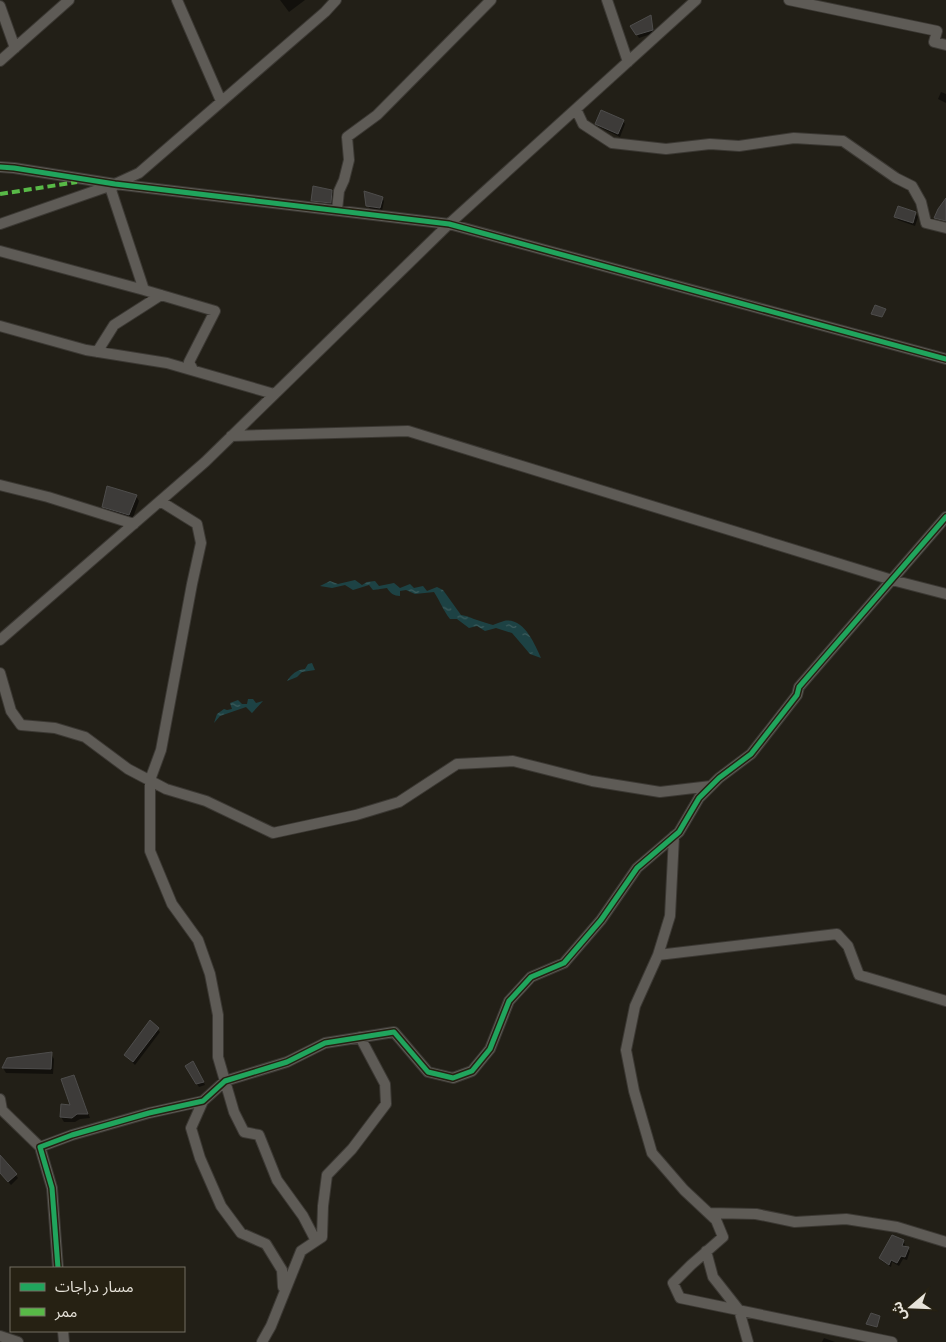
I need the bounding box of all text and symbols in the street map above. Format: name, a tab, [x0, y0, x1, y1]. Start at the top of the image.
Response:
legend	[10, 1267, 185, 1332]
text: مسار دراجات	[55, 1278, 134, 1296]
north arrow	[886, 1282, 936, 1332]
text: ش	[888, 1300, 909, 1323]
text: ممر	[54, 1303, 78, 1321]

